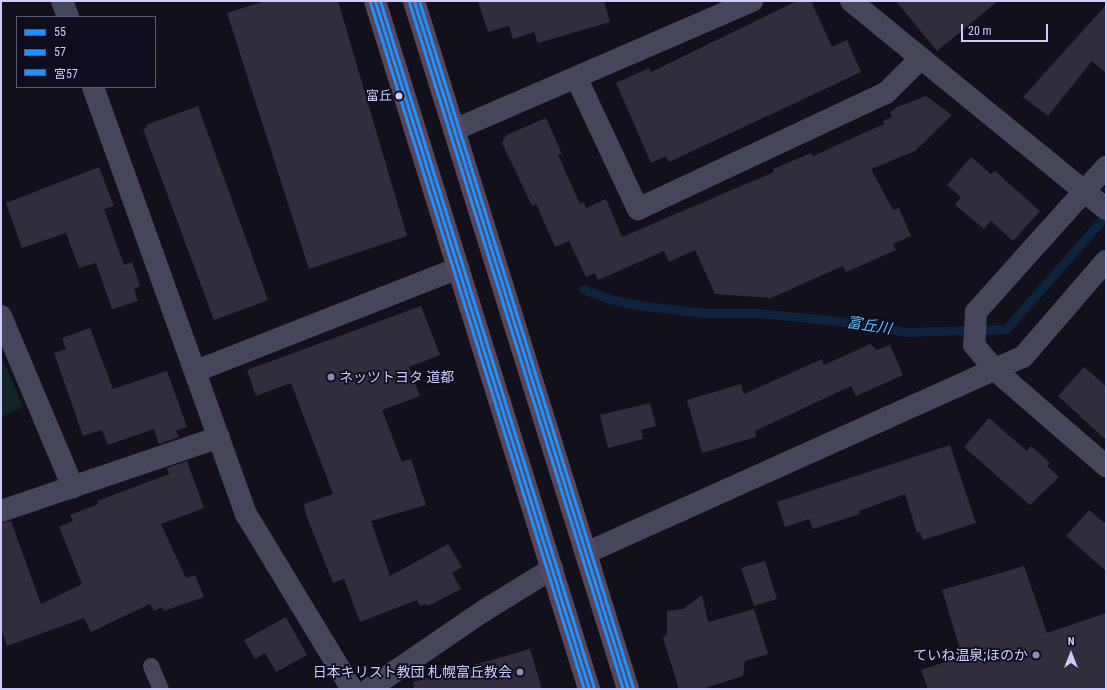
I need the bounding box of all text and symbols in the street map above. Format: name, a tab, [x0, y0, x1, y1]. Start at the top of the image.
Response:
legend	[16, 16, 156, 88]
scale bar	[963, 16, 1050, 42]
text: 20 m	[968, 24, 992, 38]
text: 55	[54, 25, 66, 39]
text: 57	[54, 45, 66, 59]
text: 宮57	[54, 67, 78, 81]
place label: 富丘	[366, 88, 392, 104]
marker: 富丘	[394, 91, 404, 101]
water label: 富丘川	[845, 314, 893, 338]
place label: ネッツトヨタ 道都	[339, 369, 454, 385]
marker: ネッツトヨタ 道都	[326, 372, 336, 382]
north arrow	[1051, 634, 1091, 674]
text: N	[1068, 635, 1074, 648]
place label: ていね温泉;ほのか	[913, 647, 1028, 663]
marker: ていね温泉;ほのか	[1031, 650, 1041, 660]
place label: 日本キリスト教団 札幌富丘教会	[313, 664, 512, 680]
marker: 日本キリスト教団 札幌富丘教会	[515, 667, 525, 677]

